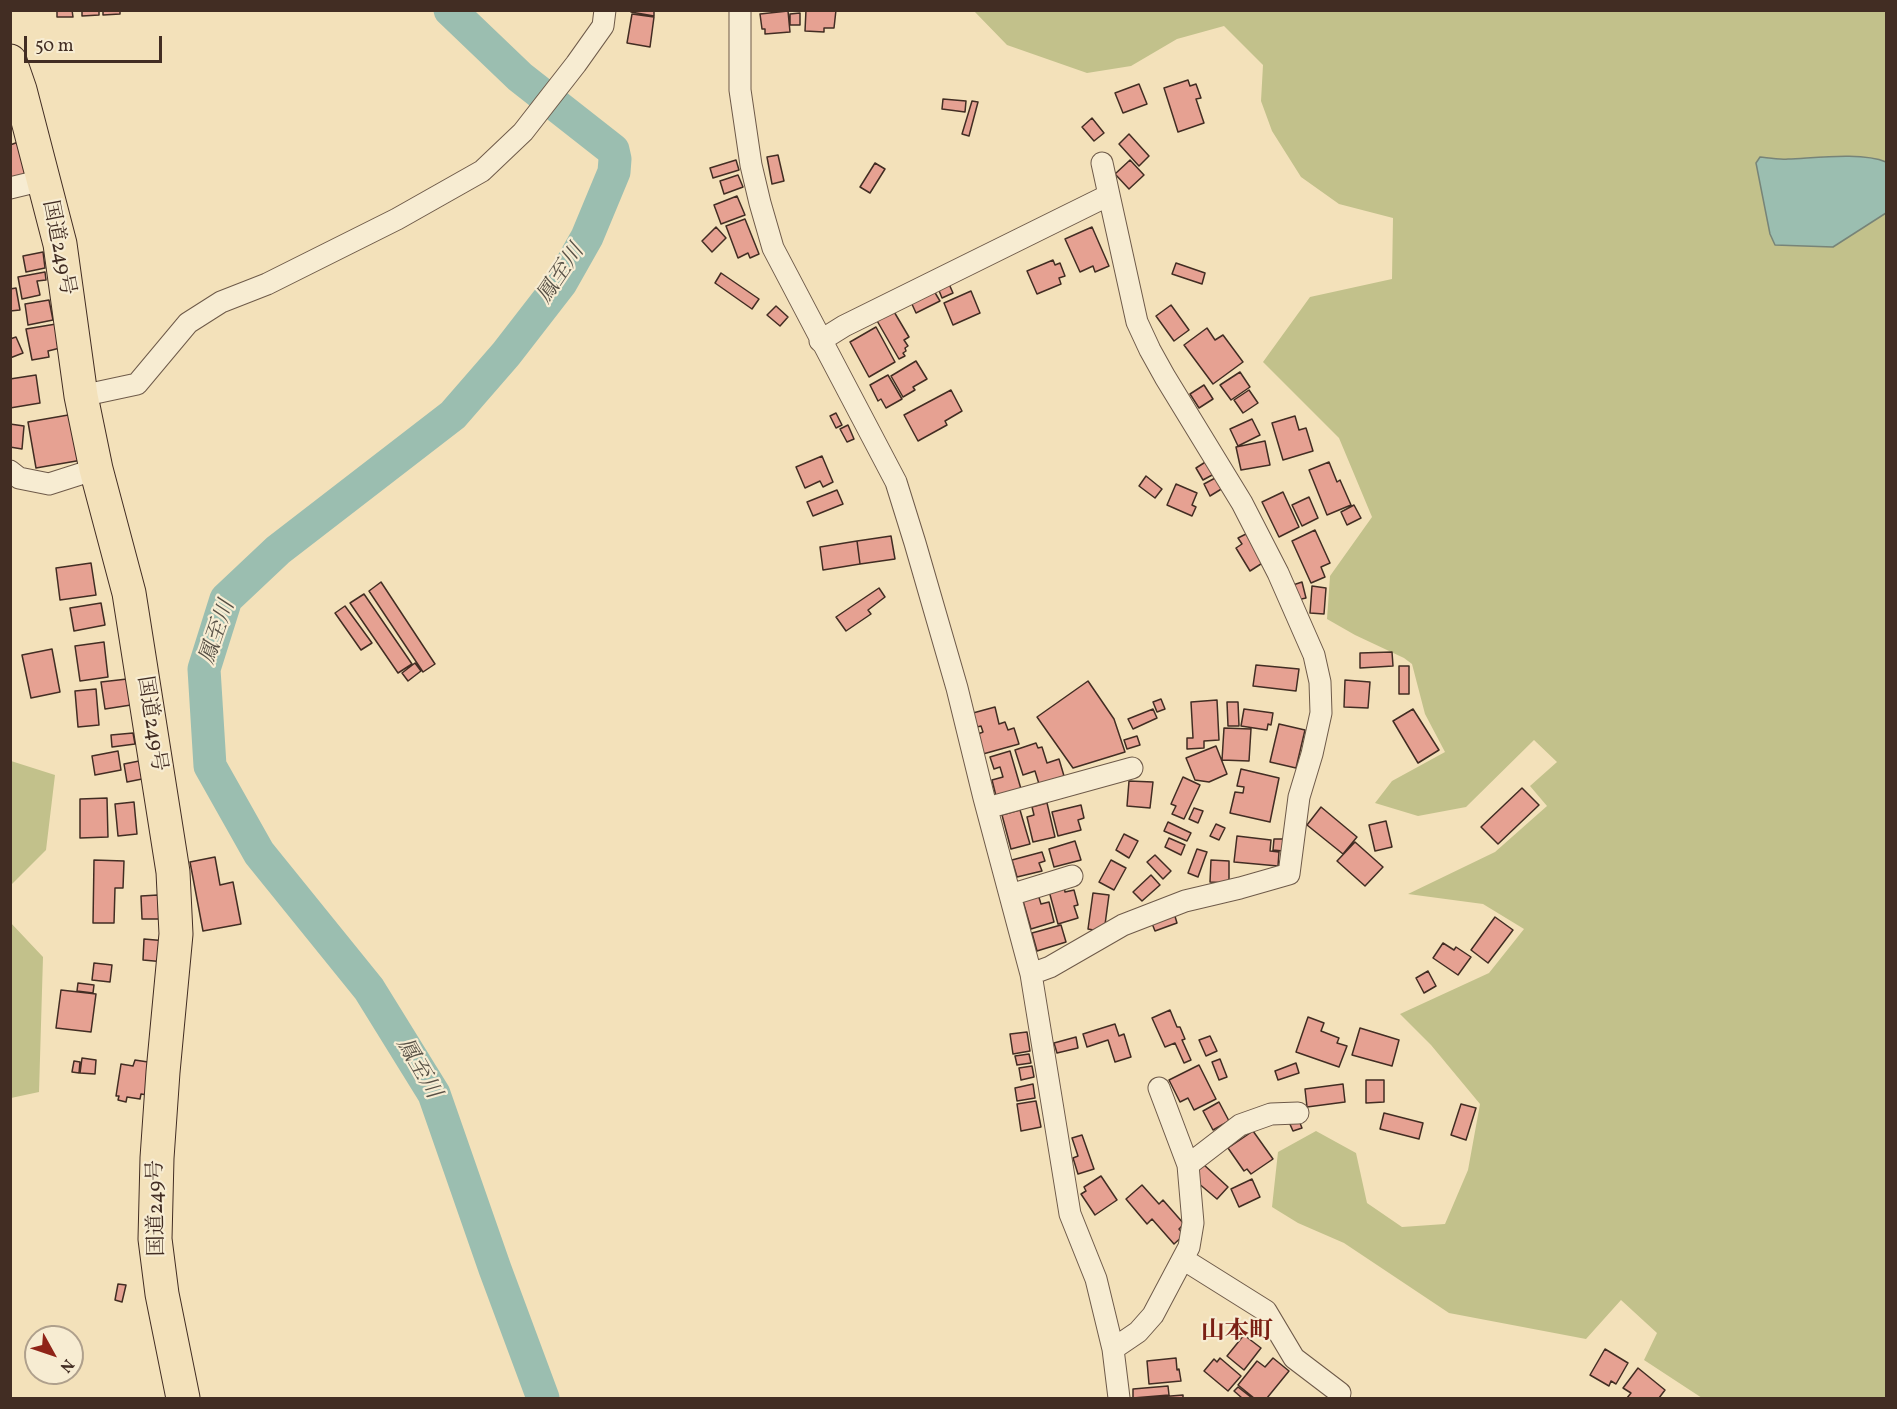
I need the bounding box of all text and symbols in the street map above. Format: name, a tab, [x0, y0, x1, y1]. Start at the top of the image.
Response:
scale bar	[27, 24, 165, 62]
text: 50 m	[35, 34, 74, 59]
street label: 国道249号	[35, 198, 79, 298]
water label: 鳳至川	[533, 240, 591, 310]
water label: 鳳至川	[196, 598, 242, 668]
street label: 国道249号	[130, 674, 170, 774]
water label: 鳳至川	[389, 1034, 445, 1104]
street label: 国道249号	[145, 1160, 171, 1256]
district label: 山本町	[1201, 1320, 1273, 1348]
north arrow	[24, 1325, 84, 1385]
text: N	[54, 1354, 78, 1377]

